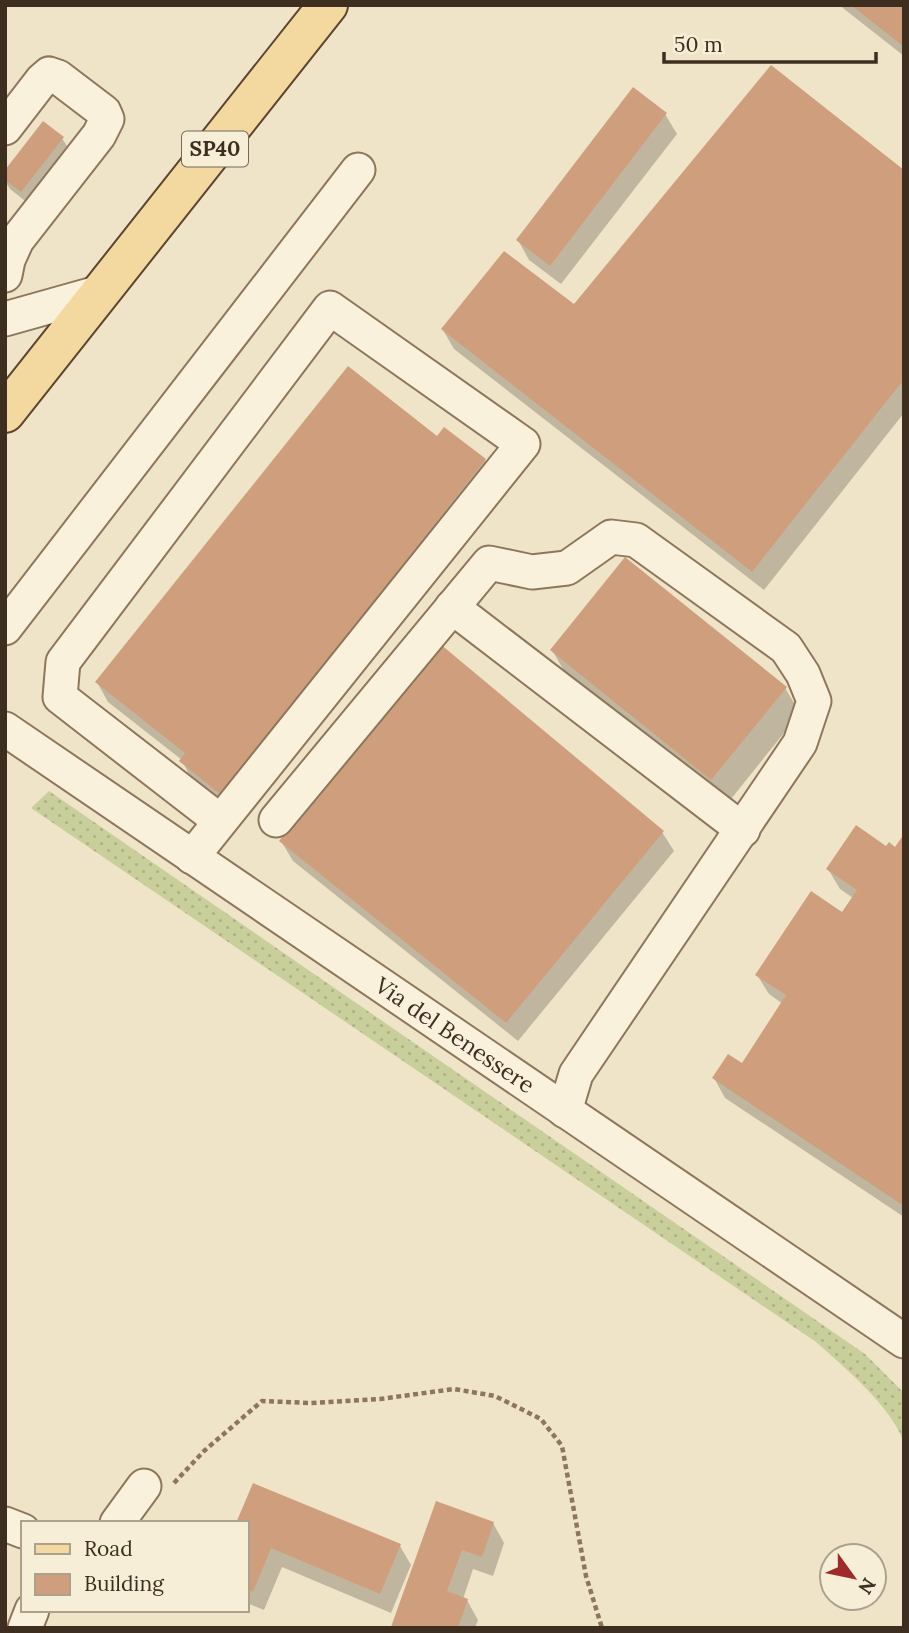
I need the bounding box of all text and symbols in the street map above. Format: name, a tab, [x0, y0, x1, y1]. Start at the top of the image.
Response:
scale bar	[664, 21, 876, 65]
text: 50 m	[674, 31, 723, 58]
road number: SP40	[182, 132, 248, 166]
street label: Via del Benessere	[369, 970, 540, 1099]
legend	[21, 1521, 248, 1612]
text: Road	[84, 1535, 133, 1562]
north arrow	[818, 1542, 888, 1612]
text: Building	[84, 1570, 164, 1597]
text: N	[853, 1574, 881, 1599]

